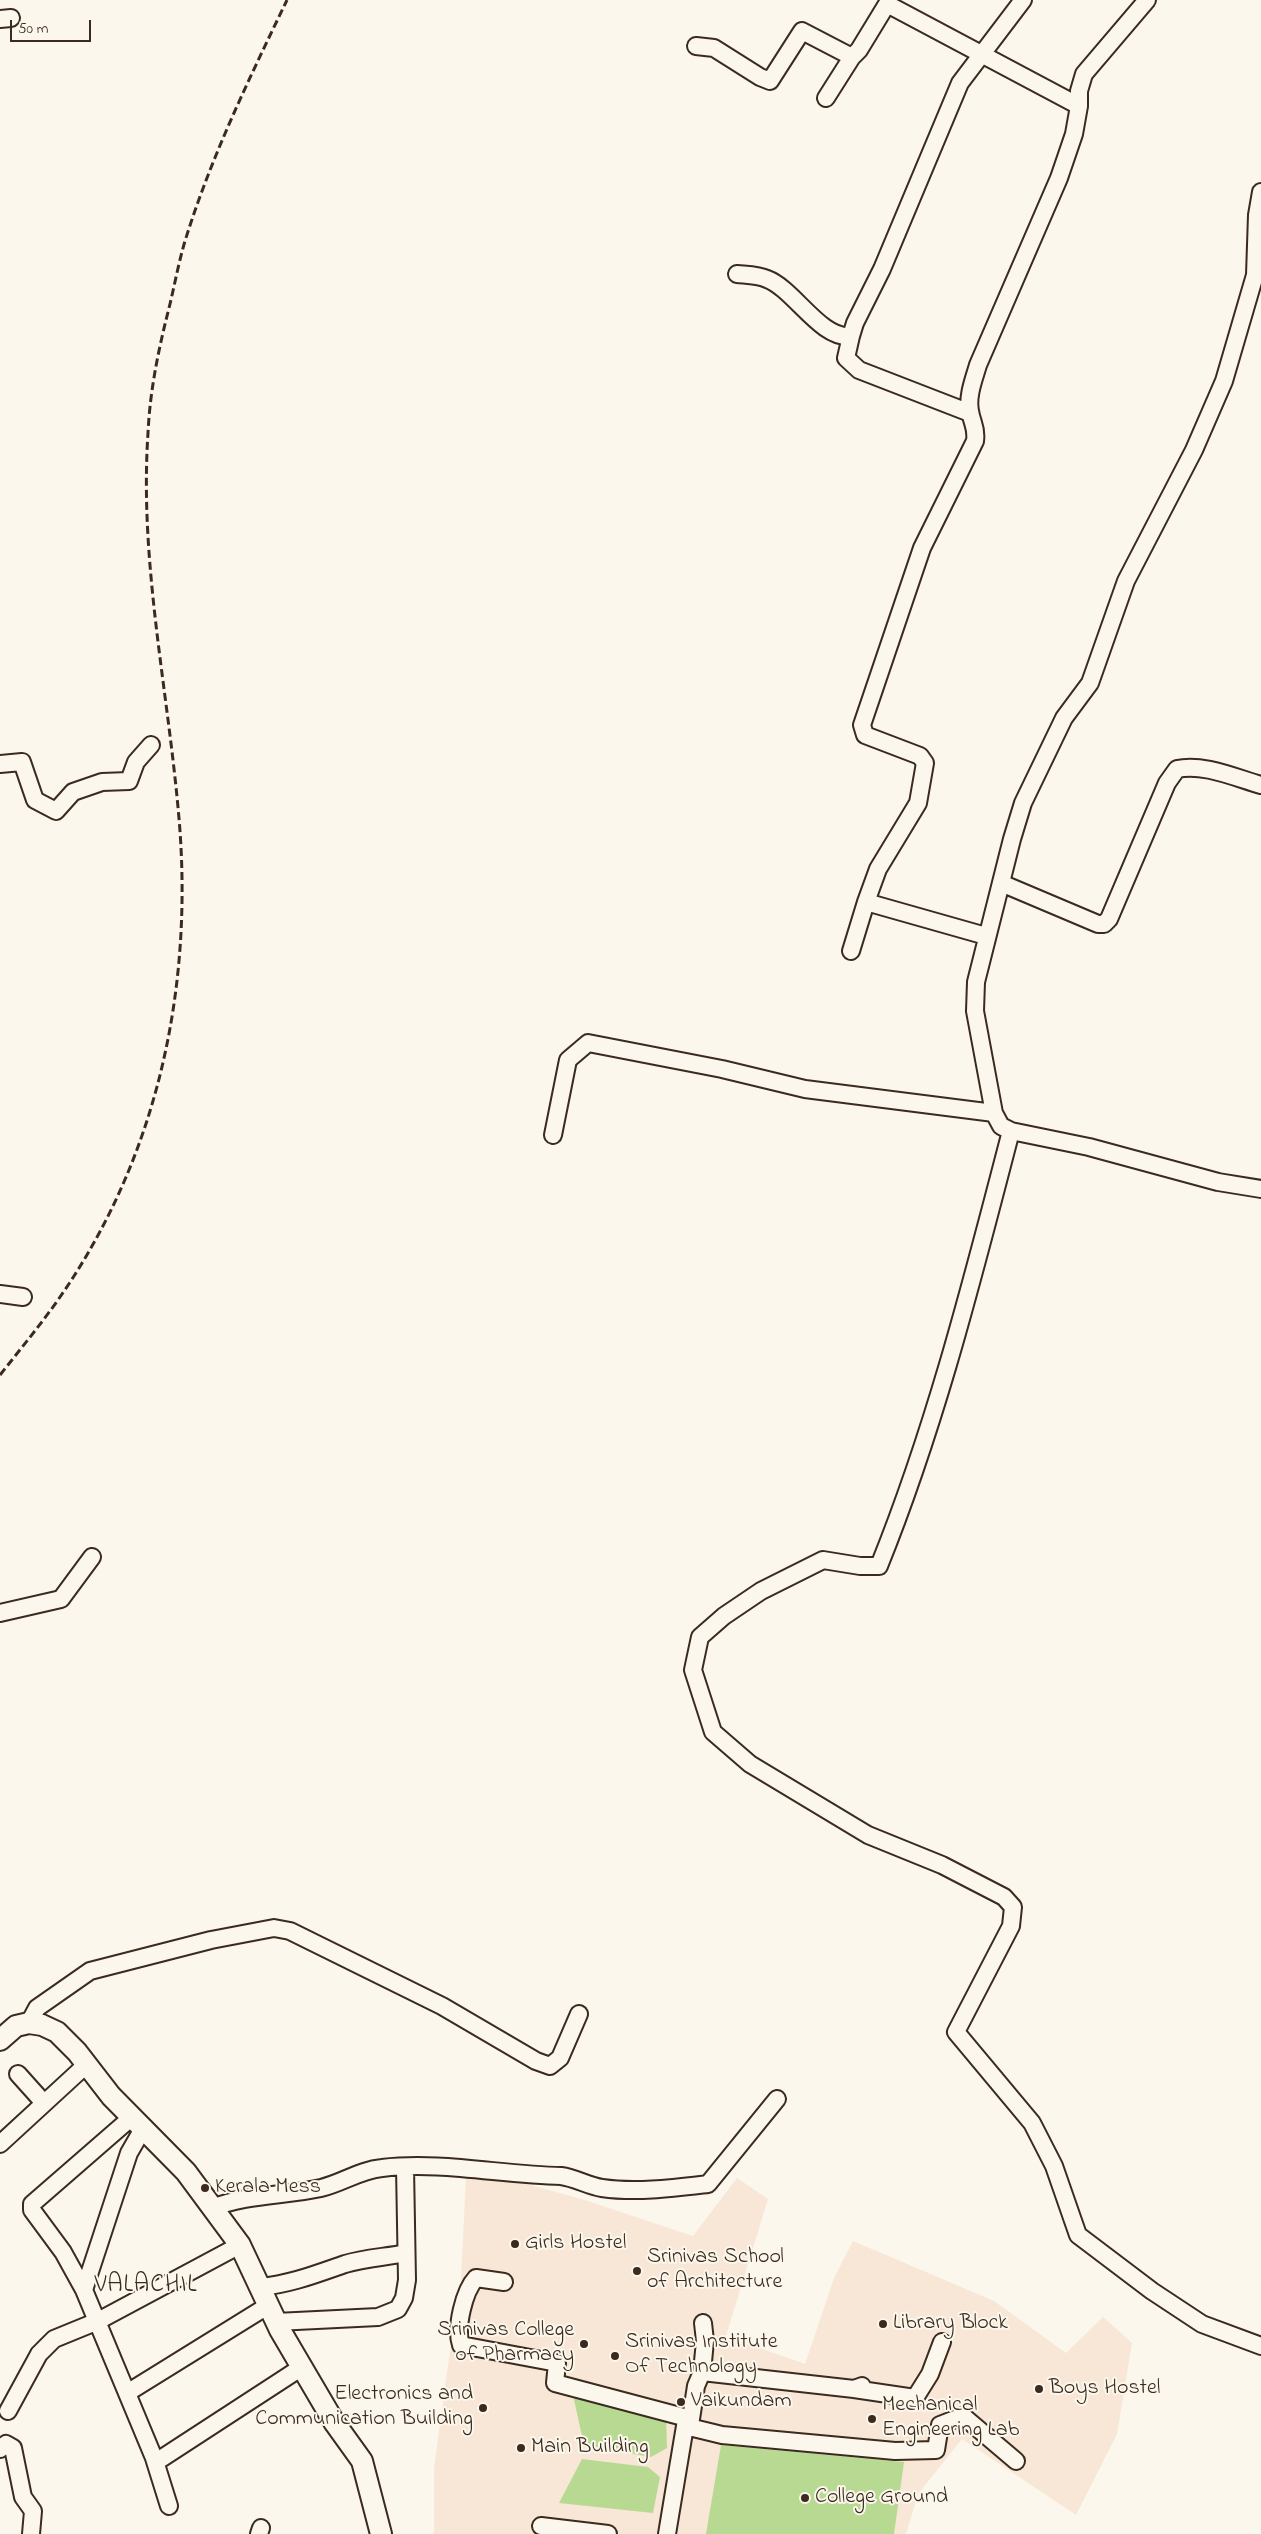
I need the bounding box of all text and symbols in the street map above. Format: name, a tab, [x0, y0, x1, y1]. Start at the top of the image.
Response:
scale bar	[12, 10, 94, 42]
text: 50 m	[18, 18, 48, 40]
place label: Kerala Mess	[215, 2175, 321, 2201]
marker: Kerala Mess	[199, 2182, 211, 2194]
place label: Girls Hostel	[525, 2231, 626, 2257]
marker: Girls Hostel	[509, 2238, 521, 2250]
place label: Srinivas School of Architecture	[647, 2245, 784, 2296]
marker: Srinivas School of Architecture	[631, 2265, 643, 2277]
district label: VALACHIL	[93, 2272, 199, 2302]
place label: Library Block	[893, 2311, 1008, 2337]
place label: Srinivas College of Pharmacy	[437, 2318, 574, 2370]
marker: Library Block	[877, 2318, 889, 2330]
place label: Srinivas Institute Of Technology	[625, 2330, 778, 2382]
marker: Srinivas College of Pharmacy	[578, 2338, 590, 2350]
marker: Srinivas Institute Of Technology	[609, 2350, 621, 2362]
place label: Boys Hostel	[1049, 2376, 1161, 2402]
place label: Electronics and Communication Building	[255, 2382, 473, 2434]
marker: Boys Hostel	[1033, 2383, 1045, 2395]
place label: Vaikundam	[691, 2389, 791, 2415]
place label: Mechanical Engineering Lab	[882, 2393, 1019, 2444]
marker: Vaikundam	[675, 2396, 687, 2408]
marker: Electronics and Communication Building	[477, 2402, 489, 2414]
marker: Mechanical Engineering Lab	[866, 2413, 878, 2425]
place label: Main Building	[531, 2435, 649, 2461]
marker: Main Building	[515, 2442, 527, 2454]
place label: College Ground	[815, 2485, 948, 2511]
marker: College Ground	[799, 2492, 811, 2504]

